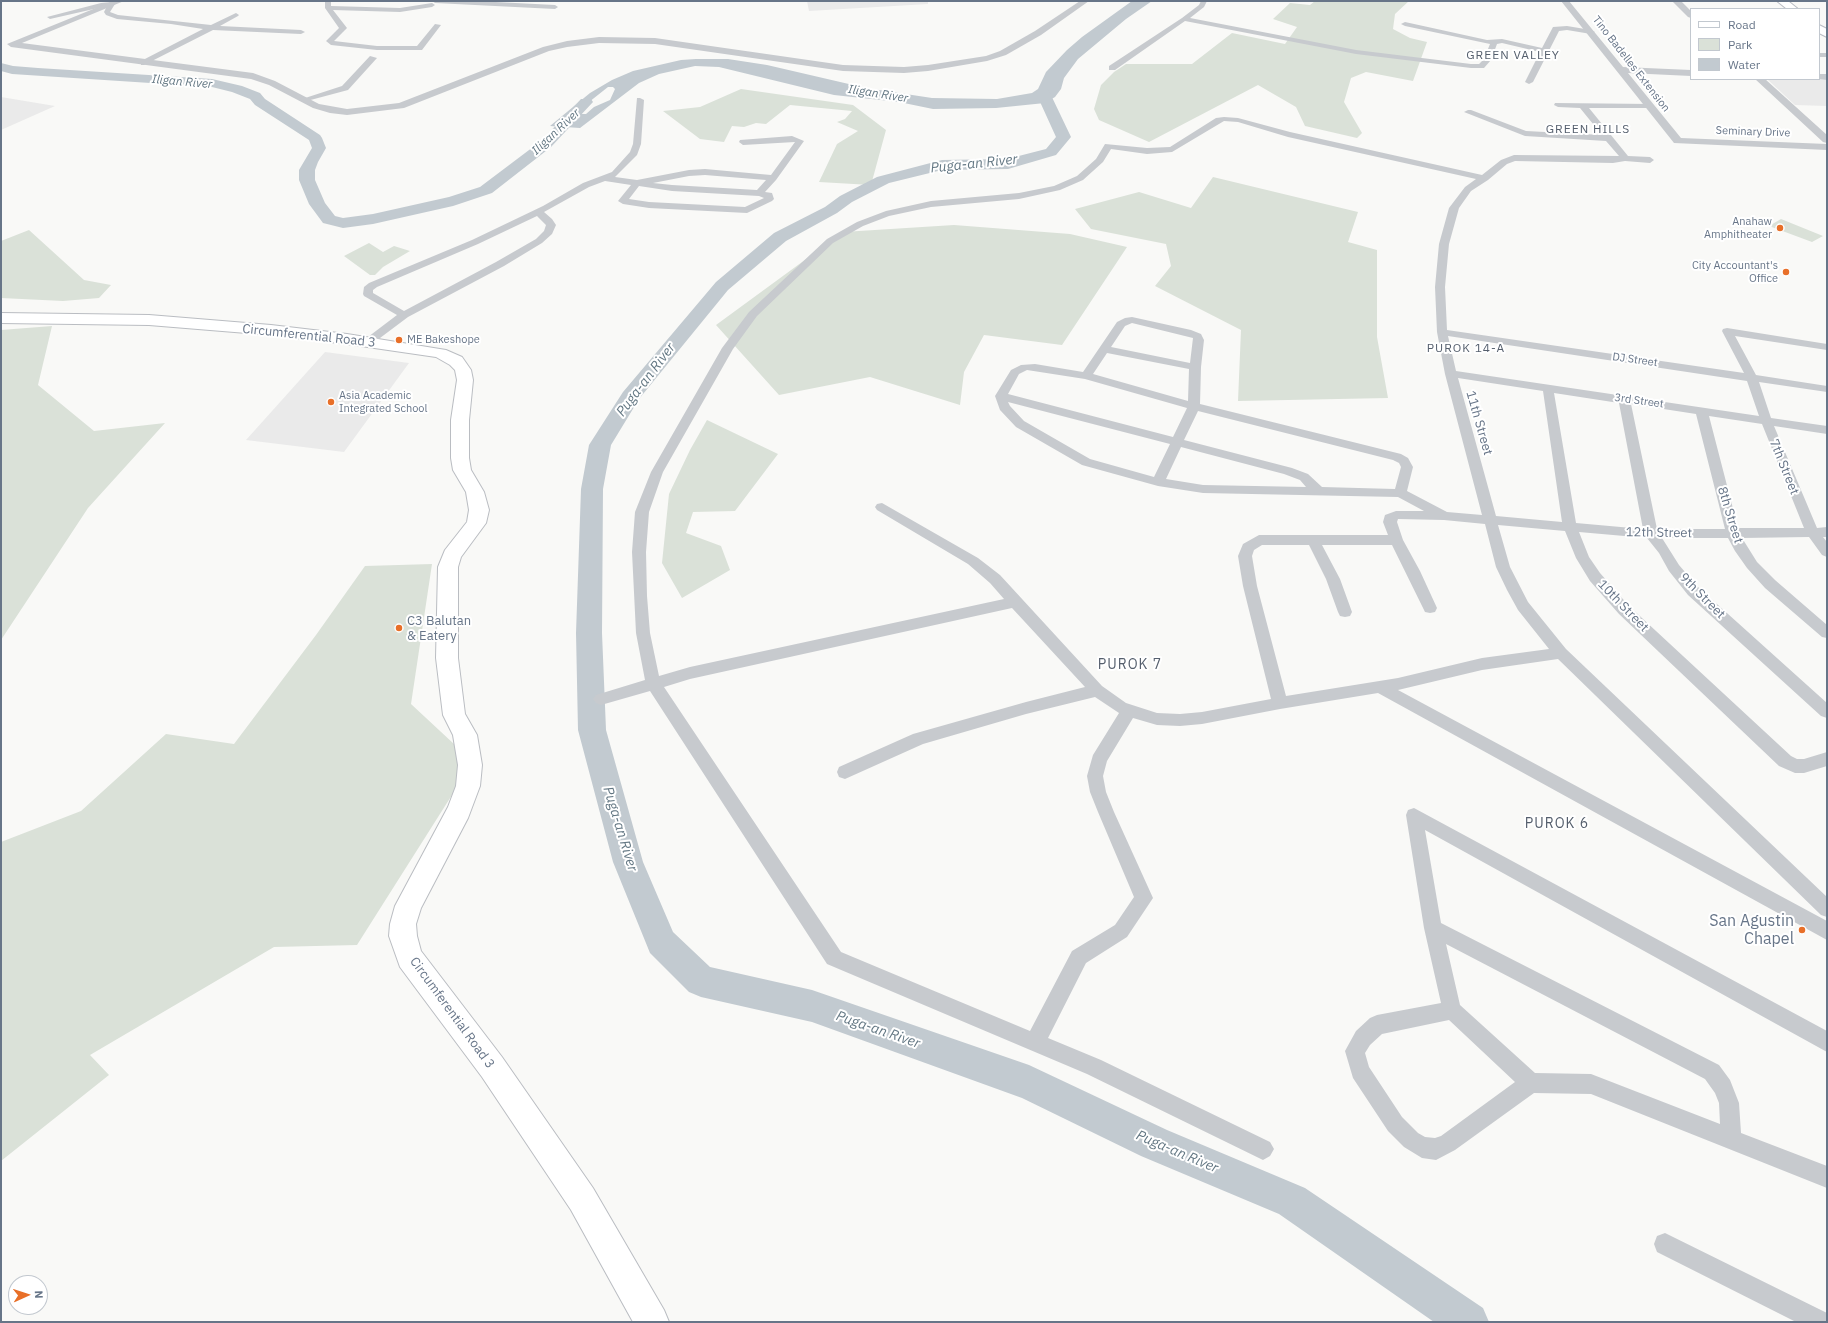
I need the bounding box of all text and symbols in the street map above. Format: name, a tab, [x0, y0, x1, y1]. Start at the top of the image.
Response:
legend	[1690, 8, 1820, 80]
street label: Tino Badelles Extension	[1589, 13, 1673, 115]
text: Road	[1728, 17, 1756, 32]
text: Park	[1728, 37, 1752, 52]
district label: GREEN VALLEY	[1466, 49, 1560, 63]
text: Water	[1728, 57, 1760, 72]
water label: Iligan River	[151, 72, 213, 92]
water label: Iligan River	[847, 82, 909, 106]
water label: Iligan River	[529, 106, 583, 158]
district label: GREEN HILLS	[1546, 123, 1630, 137]
street label: Seminary Drive	[1715, 124, 1791, 140]
water label: Puga-an River	[930, 151, 1018, 177]
place label: Anahaw Amphitheater	[1704, 215, 1772, 241]
marker: Anahaw Amphitheater	[1775, 223, 1785, 233]
place label: City Accountant's Office	[1692, 259, 1778, 285]
marker: City Accountant's Office	[1781, 267, 1791, 277]
street label: Circumferential Road 3	[242, 321, 376, 351]
place label: ME Bakeshope	[407, 333, 480, 347]
marker: ME Bakeshope	[394, 335, 404, 345]
water label: Puga-an River	[613, 340, 679, 420]
district label: PUROK 14-A	[1427, 342, 1505, 356]
street label: DJ Street	[1612, 350, 1658, 370]
place label: Asia Academic Integrated School	[339, 389, 427, 415]
street label: 11th Street	[1462, 389, 1496, 457]
street label: 3rd Street	[1613, 391, 1665, 411]
marker: Asia Academic Integrated School	[326, 397, 336, 407]
street label: 7th Street	[1766, 437, 1802, 497]
street label: 8th Street	[1714, 485, 1746, 545]
street label: 12th Street	[1626, 525, 1692, 541]
street label: 9th Street	[1676, 570, 1728, 622]
street label: 10th Street	[1594, 577, 1652, 635]
place label: C3 Balutan & Eatery	[407, 613, 471, 644]
marker: C3 Balutan & Eatery	[394, 623, 404, 633]
district label: PUROK 7	[1098, 657, 1162, 673]
water label: Puga-an River	[599, 785, 641, 873]
district label: PUROK 6	[1525, 816, 1589, 832]
place label: San Agustin Chapel	[1709, 911, 1794, 949]
marker: San Agustin Chapel	[1797, 925, 1807, 935]
street label: Circumferential Road 3	[406, 954, 498, 1072]
water label: Puga-an River	[834, 1008, 922, 1052]
water label: Puga-an River	[1133, 1127, 1221, 1177]
north arrow	[8, 1275, 48, 1315]
text: N	[32, 1290, 46, 1299]

